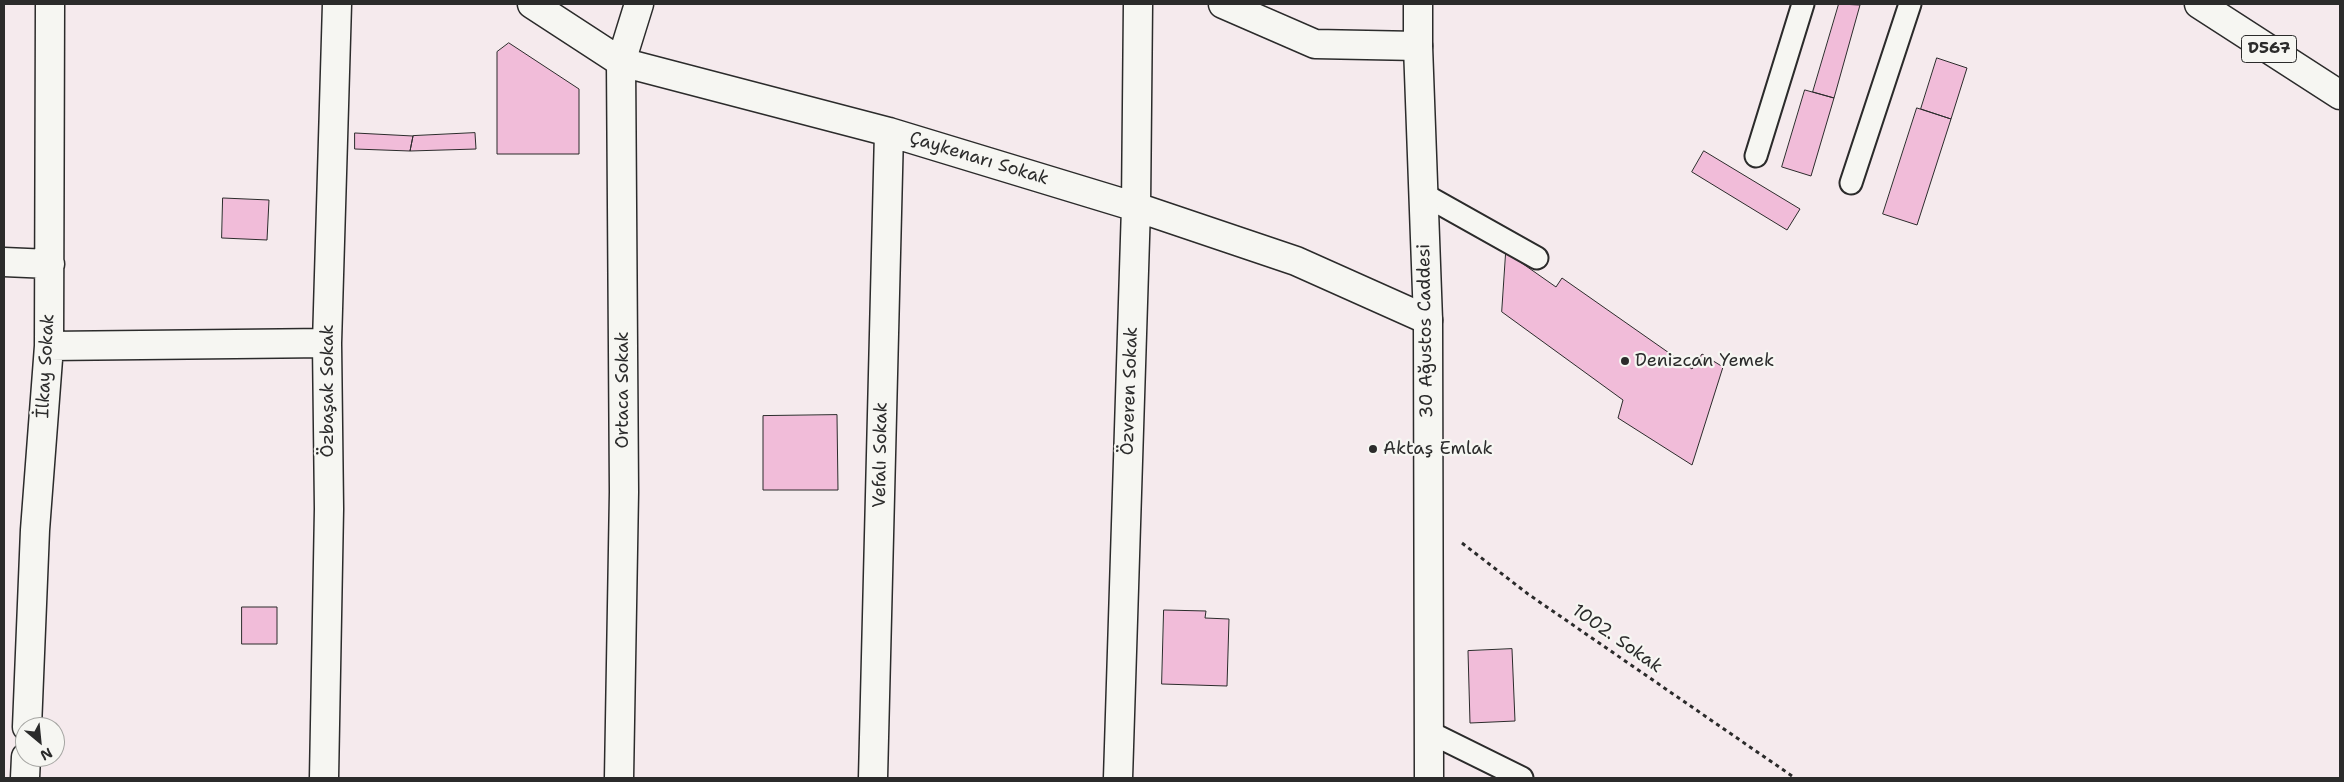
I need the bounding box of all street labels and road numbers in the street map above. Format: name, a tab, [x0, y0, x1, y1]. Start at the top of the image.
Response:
road number: D567	[2242, 36, 2296, 62]
street label: Çaykenarı Sokak	[907, 128, 1051, 190]
street label: 30 Ağustos Caddesi	[1414, 243, 1438, 419]
street label: İlkay Sokak	[32, 313, 60, 419]
street label: Özbaşak Sokak	[317, 325, 339, 457]
street label: Özveren Sokak	[1117, 326, 1143, 456]
street label: Ortaca Sokak	[612, 331, 634, 449]
street label: Vefalı Sokak	[869, 402, 893, 508]
street label: 1002. Sokak	[1568, 600, 1666, 678]

